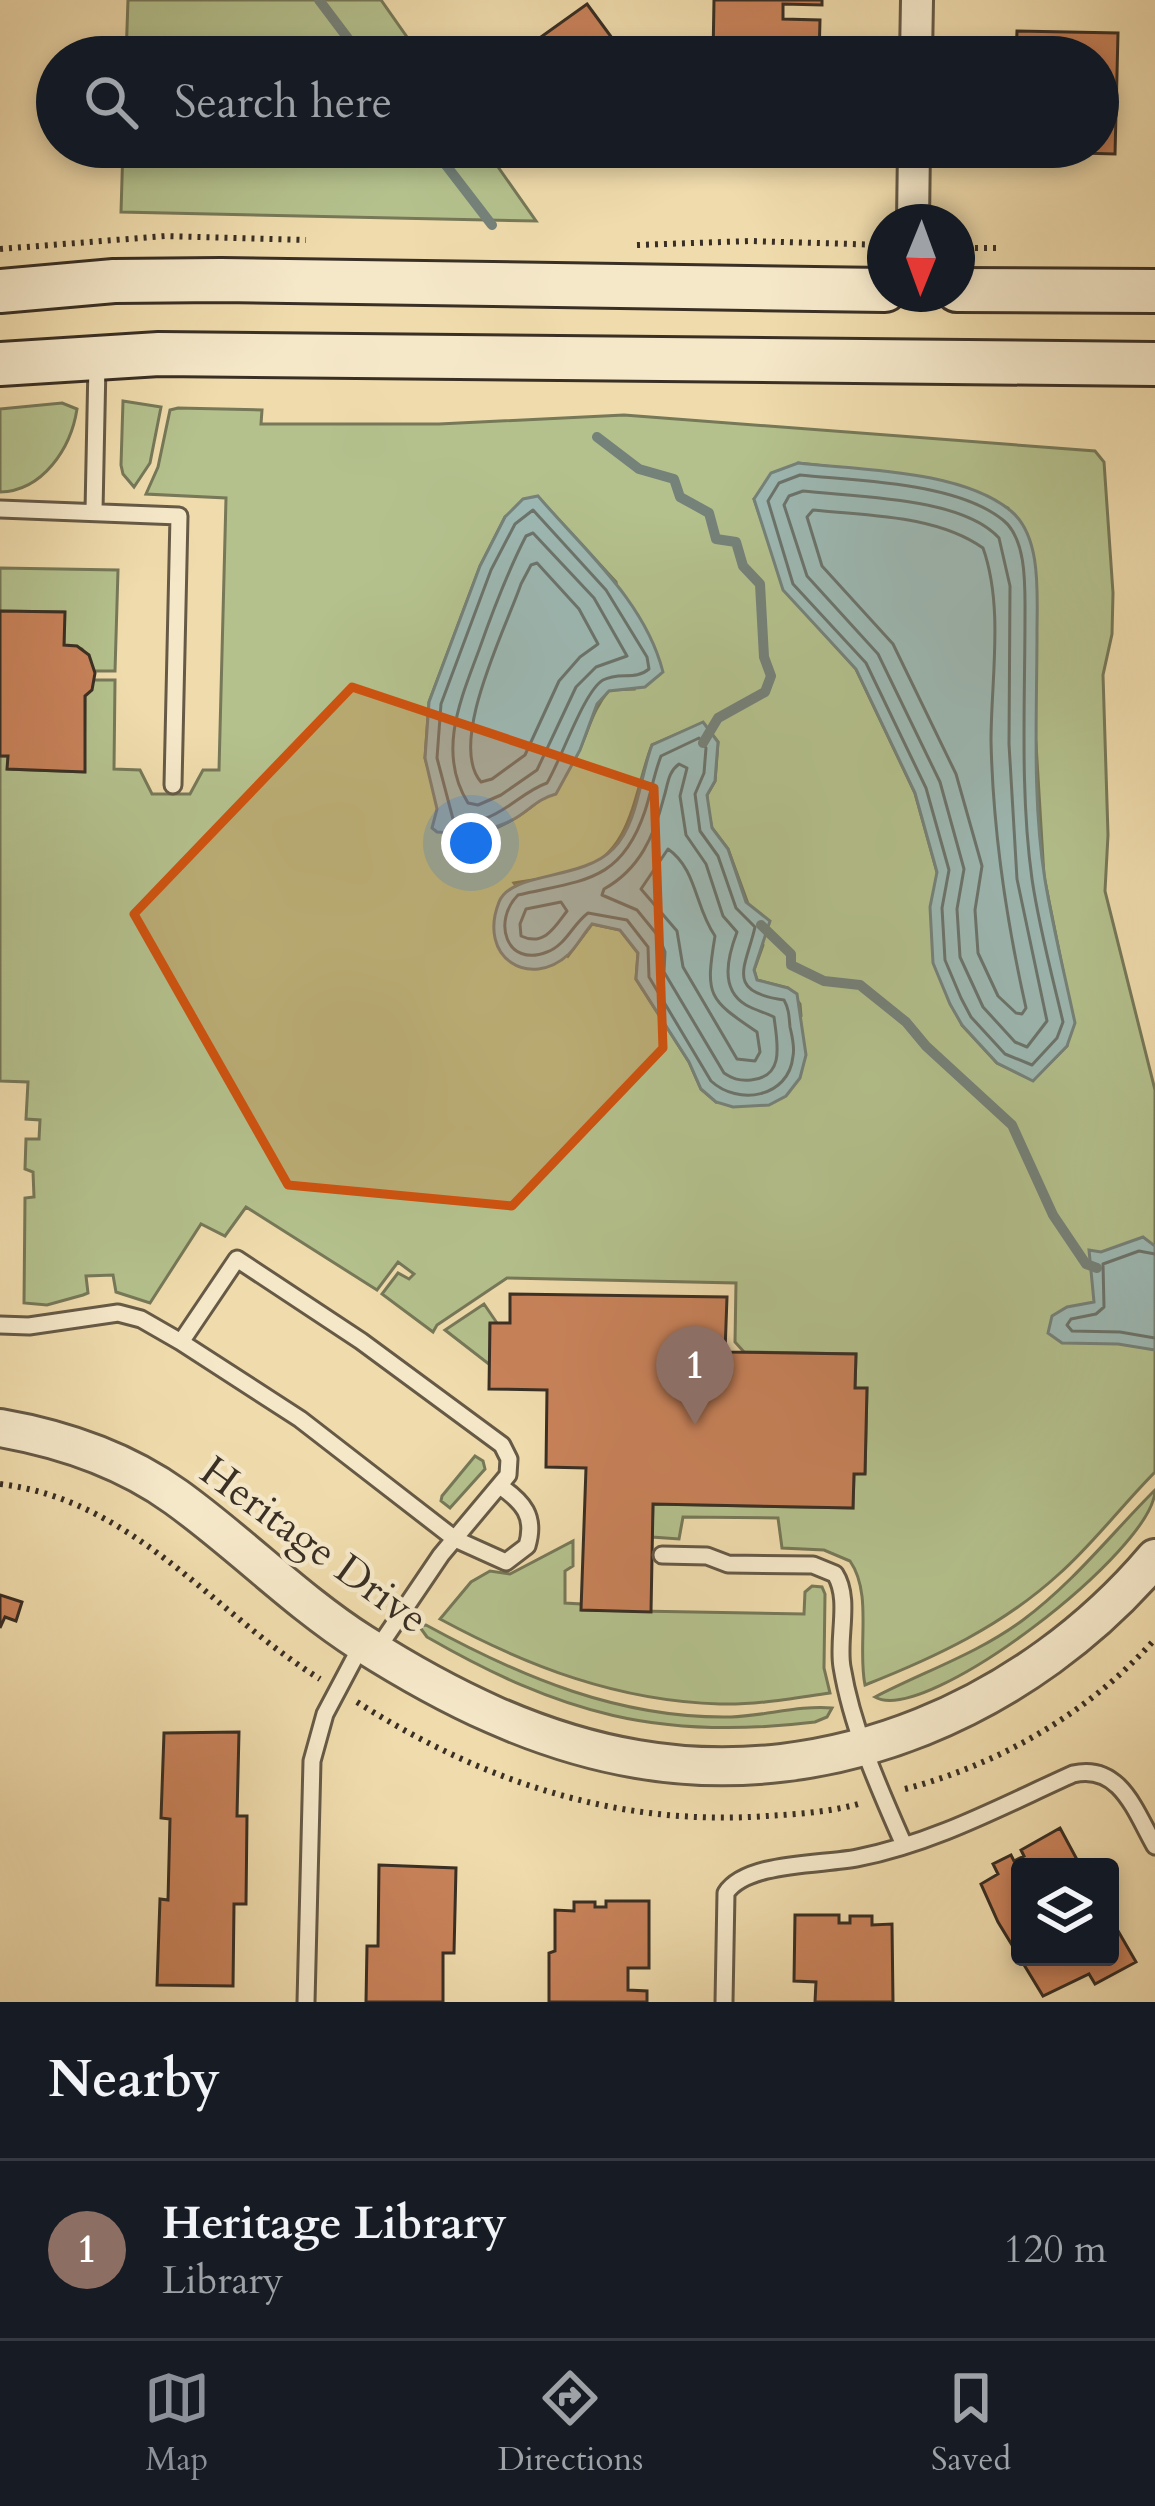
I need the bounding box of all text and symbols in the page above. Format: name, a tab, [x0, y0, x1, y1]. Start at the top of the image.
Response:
search box	[36, 36, 1119, 168]
icon: search	[78, 69, 144, 135]
text: Search here	[174, 72, 392, 133]
north arrow	[867, 204, 975, 312]
your location	[441, 813, 501, 873]
pin: 1	[656, 1326, 734, 1425]
street label: Heritage Drive	[189, 1443, 439, 1647]
map controls	[1011, 1858, 1119, 1966]
button: layers	[1011, 1858, 1119, 1966]
text: Nearby	[48, 2045, 220, 2115]
text: Heritage Library	[162, 2193, 507, 2254]
text: 1	[77, 2223, 97, 2276]
text: 120 m	[1004, 2223, 1107, 2276]
text: Library	[162, 2254, 283, 2307]
tab: Map	[144, 2365, 210, 2482]
tab: Directions	[498, 2365, 643, 2482]
tab: Saved	[931, 2365, 1011, 2482]

